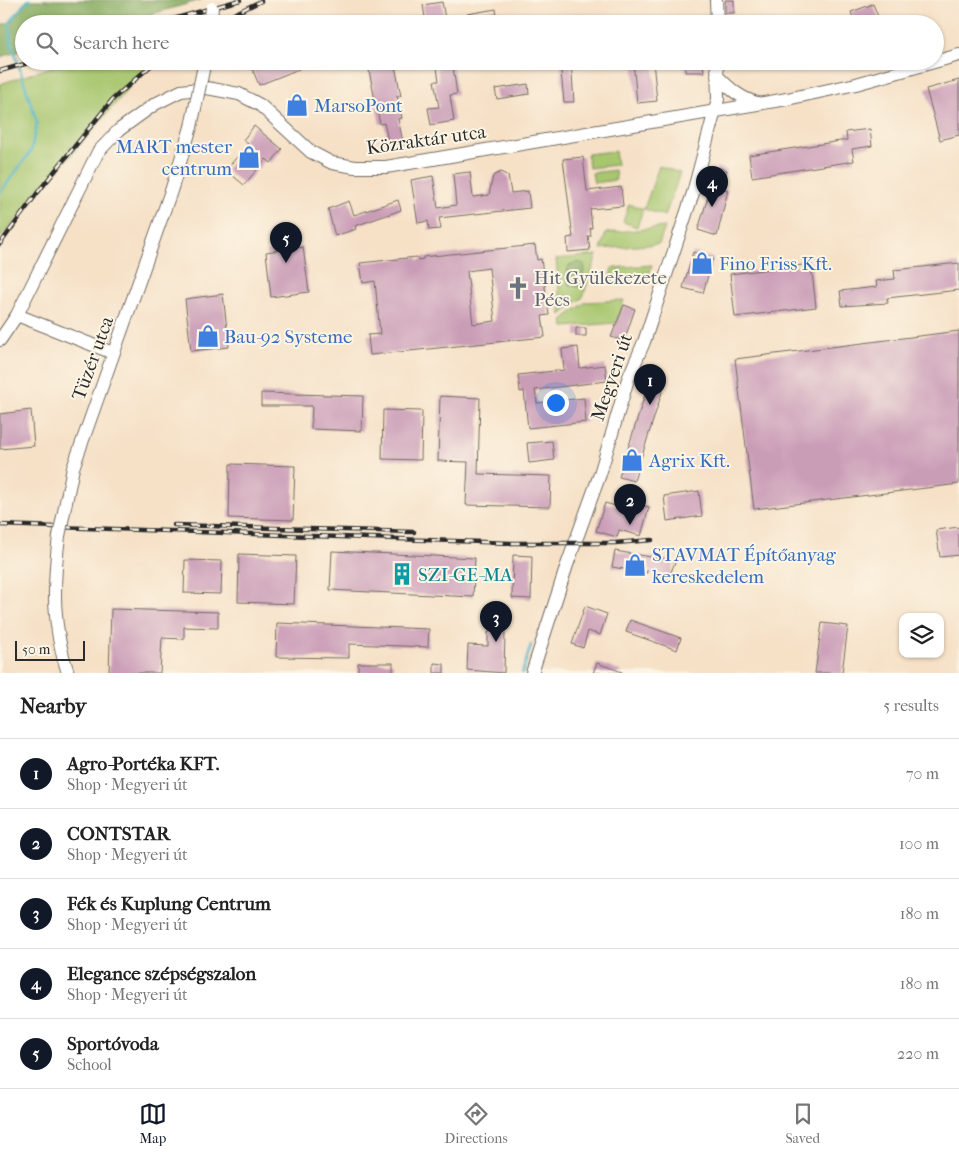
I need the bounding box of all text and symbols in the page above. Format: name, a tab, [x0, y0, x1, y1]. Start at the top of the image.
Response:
search box	[15, 15, 944, 70]
icon: search	[33, 29, 61, 57]
text: Search here	[73, 32, 169, 54]
shop icon: MarsoPont	[284, 92, 310, 118]
place label: MarsoPont	[314, 95, 403, 117]
street label: Közraktár utca	[365, 121, 488, 159]
place label: MART mester centrum	[116, 136, 233, 180]
shop icon: MART mester centrum	[236, 144, 262, 170]
pin: 4	[696, 166, 728, 207]
pin: 5	[270, 222, 302, 263]
shop icon: Fino Friss Kft.	[689, 250, 715, 276]
place label: Fino Friss Kft.	[719, 253, 832, 275]
place label: Hit Gyülekezete Pécs	[534, 267, 667, 311]
church icon: Hit Gyülekezete Pécs	[505, 275, 531, 301]
street label: Tüzér utca	[68, 313, 118, 403]
shop icon: Bau-92 Systeme	[195, 323, 221, 349]
place label: Bau-92 Systeme	[224, 326, 352, 348]
street label: Megyeri út	[587, 330, 637, 424]
pin: 1	[634, 364, 666, 405]
your location	[543, 390, 569, 416]
shop icon: Agrix Kft.	[619, 447, 645, 473]
place label: Agrix Kft.	[648, 450, 730, 472]
pin: 2	[614, 484, 646, 525]
place label: STAVMAT Építőanyag kereskedelem	[652, 544, 836, 588]
shop icon: STAVMAT Építőanyag kereskedelem	[622, 552, 648, 578]
building icon: SZI-GE-MA	[389, 561, 415, 587]
place label: SZI-GE-MA	[418, 564, 513, 586]
pin: 3	[480, 601, 512, 642]
map controls	[899, 613, 944, 658]
button: layers	[899, 613, 944, 658]
scale bar	[15, 638, 85, 661]
text: 50 m	[22, 641, 50, 658]
text: Nearby	[20, 694, 86, 718]
text: 5 results	[883, 696, 939, 715]
text: Agro-Portéka KFT.	[67, 753, 219, 775]
text: 1	[33, 764, 39, 783]
text: 70 m	[906, 764, 939, 783]
text: Shop · Megyeri út	[67, 775, 188, 794]
text: CONTSTAR	[67, 823, 170, 845]
text: 2	[32, 834, 40, 853]
text: 100 m	[899, 834, 939, 853]
text: Shop · Megyeri út	[67, 845, 188, 864]
text: Fék és Kuplung Centrum	[67, 893, 271, 915]
text: 3	[33, 904, 39, 923]
text: 180 m	[900, 904, 939, 923]
text: Shop · Megyeri út	[67, 915, 188, 934]
text: Elegance szépségszalon	[67, 963, 256, 985]
text: 4	[31, 974, 41, 993]
text: 180 m	[900, 974, 939, 993]
text: Shop · Megyeri út	[67, 985, 188, 1004]
text: Sportóvoda	[67, 1033, 159, 1055]
text: 5	[33, 1044, 39, 1063]
text: 220 m	[897, 1044, 939, 1063]
text: School	[67, 1055, 112, 1074]
tab: Map	[139, 1100, 167, 1147]
tab: Directions	[445, 1100, 508, 1147]
tab: Saved	[785, 1100, 820, 1147]

